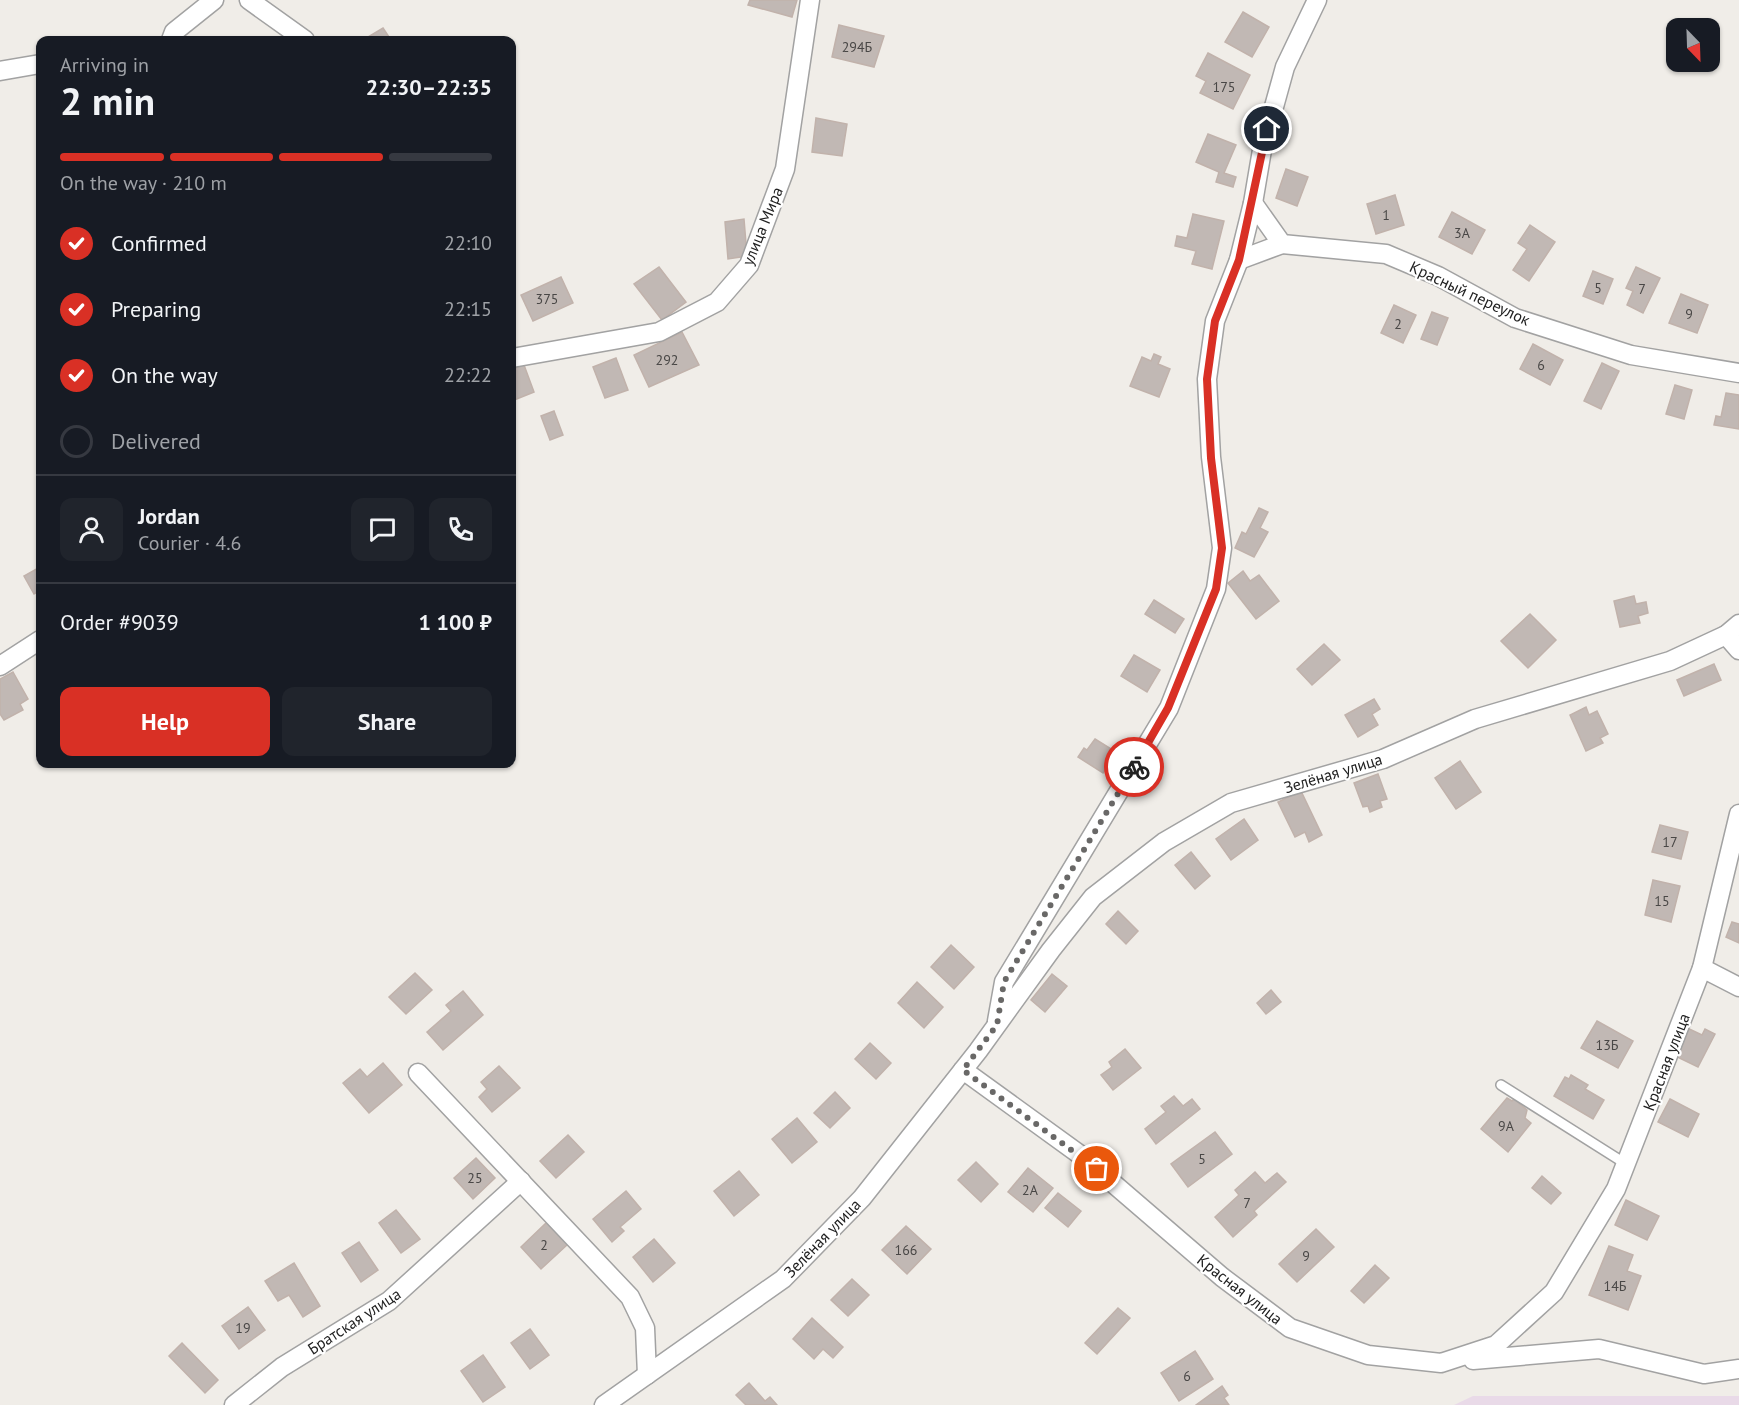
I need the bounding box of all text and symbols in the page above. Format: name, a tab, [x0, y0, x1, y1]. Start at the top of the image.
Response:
north arrow	[1666, 18, 1720, 72]
map controls	[1666, 18, 1720, 72]
house number: 294Б	[842, 38, 873, 56]
text: Arriving in	[60, 52, 149, 78]
text: 22:30–22:35	[366, 73, 492, 101]
text: 2 min	[60, 75, 155, 126]
house number: 175	[1213, 78, 1235, 96]
pin	[1241, 103, 1292, 154]
icon: home	[1250, 112, 1283, 145]
text: On the way · 210 m	[60, 170, 227, 196]
street label: улица Мира	[737, 184, 787, 268]
house number: 1	[1382, 206, 1390, 224]
house number: 3А	[1454, 224, 1471, 242]
icon: check	[60, 227, 93, 260]
text: Confirmed	[111, 229, 207, 257]
text: 22:10	[444, 230, 492, 256]
street label: Красный переулок	[1407, 256, 1534, 330]
house number: 5	[1594, 279, 1602, 297]
house number: 7	[1638, 280, 1646, 298]
house number: 375	[536, 290, 558, 308]
icon: check	[60, 293, 93, 326]
text: Preparing	[111, 295, 201, 323]
text: 22:15	[444, 296, 492, 322]
house number: 9	[1685, 305, 1693, 323]
house number: 2	[1394, 315, 1402, 333]
house number: 292	[656, 351, 678, 369]
house number: 6	[1537, 356, 1545, 374]
icon: check	[60, 359, 93, 392]
text: On the way	[111, 361, 218, 389]
text: 22:22	[444, 362, 492, 388]
text: Delivered	[111, 427, 201, 455]
button: person	[60, 498, 123, 561]
button: chat	[351, 498, 414, 561]
button: phone	[429, 498, 492, 561]
text: Jordan	[138, 502, 200, 530]
text: Courier · 4.6	[138, 530, 241, 556]
text: Order #9039	[60, 608, 179, 636]
text: 1 100 ₽	[418, 608, 492, 636]
button: Help	[60, 687, 270, 756]
button: Share	[282, 687, 492, 756]
courier	[1104, 737, 1164, 797]
street label: Зелёная улица	[1281, 749, 1385, 797]
icon: bike	[1118, 751, 1151, 784]
house number: 17	[1662, 833, 1678, 851]
house number: 15	[1654, 892, 1670, 910]
street label: Красная улица	[1638, 1010, 1694, 1114]
house number: 13Б	[1596, 1036, 1619, 1054]
house number: 9А	[1498, 1117, 1515, 1135]
pin	[1071, 1143, 1122, 1194]
house number: 5	[1198, 1150, 1206, 1168]
icon: bag	[1080, 1152, 1113, 1185]
house number: 25	[467, 1169, 483, 1187]
house number: 2А	[1022, 1181, 1039, 1199]
street label: Зелёная улица	[779, 1194, 865, 1282]
house number: 7	[1243, 1194, 1251, 1212]
house number: 2	[540, 1236, 548, 1254]
house number: 166	[895, 1241, 917, 1259]
house number: 9	[1302, 1247, 1310, 1265]
street label: Красная улица	[1193, 1249, 1287, 1329]
house number: 14Б	[1604, 1277, 1627, 1295]
street label: Братская улица	[304, 1284, 404, 1358]
house number: 19	[235, 1319, 251, 1337]
house number: 6	[1183, 1367, 1191, 1385]

